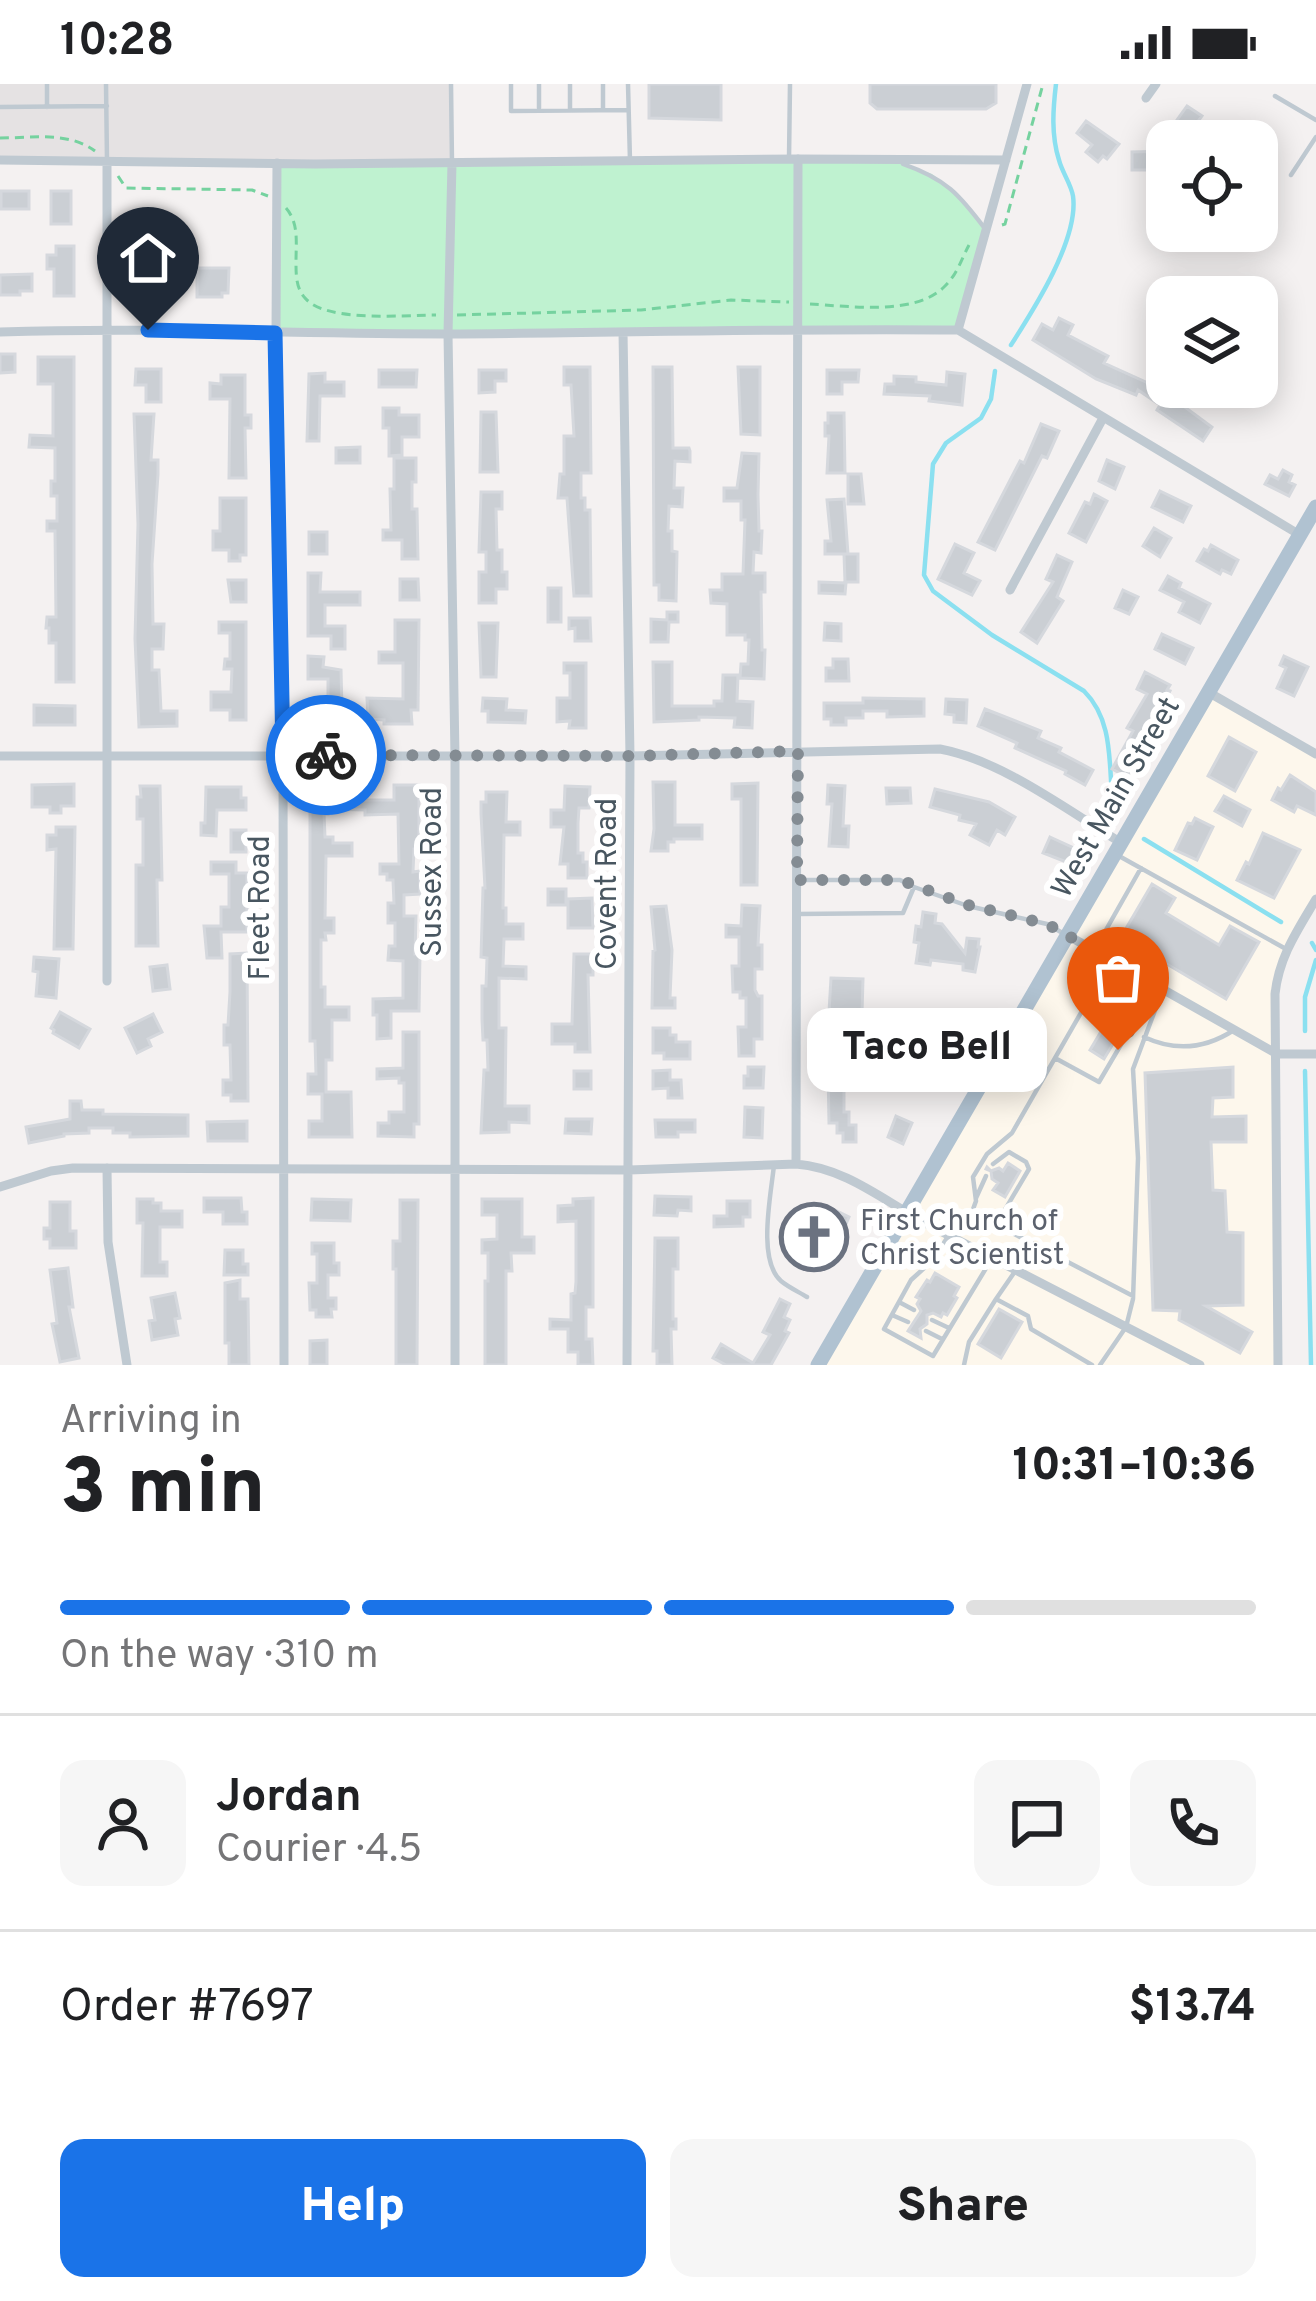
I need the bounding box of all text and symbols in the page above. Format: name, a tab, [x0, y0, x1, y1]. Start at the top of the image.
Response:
text: 10:28	[60, 14, 174, 71]
map controls	[1146, 120, 1278, 408]
button: locate	[1146, 120, 1278, 252]
pin	[97, 207, 199, 330]
icon: home	[115, 225, 181, 291]
button: layers	[1146, 276, 1278, 408]
street label: West Main Street	[1045, 691, 1190, 905]
courier	[266, 695, 386, 815]
icon: bike	[293, 722, 359, 788]
street label: Sussex Road	[415, 787, 452, 957]
street label: Covent Road	[590, 798, 627, 970]
street label: Fleet Road	[243, 835, 280, 981]
pin	[1067, 927, 1169, 1050]
icon: bag	[1085, 945, 1151, 1011]
callout: Taco Bell	[806, 1008, 1046, 1092]
text: Taco Bell	[842, 1025, 1012, 1074]
church icon: First Church of Christ Scientist	[779, 1202, 849, 1272]
place label: First Church of Christ Scientist	[860, 1204, 1064, 1275]
text: Arriving in	[60, 1398, 242, 1447]
text: 10:31–10:36	[1013, 1439, 1256, 1496]
text: 3 min	[60, 1442, 265, 1541]
text: On the way · 310 m	[60, 1633, 378, 1682]
button: person	[60, 1760, 186, 1886]
button: chat	[974, 1760, 1100, 1886]
button: phone	[1130, 1760, 1256, 1886]
text: Jordan	[216, 1770, 362, 1827]
text: Courier · 4.5	[216, 1827, 422, 1876]
text: Order #7697	[60, 1980, 314, 2037]
text: $13.74	[1128, 1980, 1256, 2037]
button: Help	[60, 2139, 646, 2277]
button: Share	[670, 2139, 1256, 2277]

